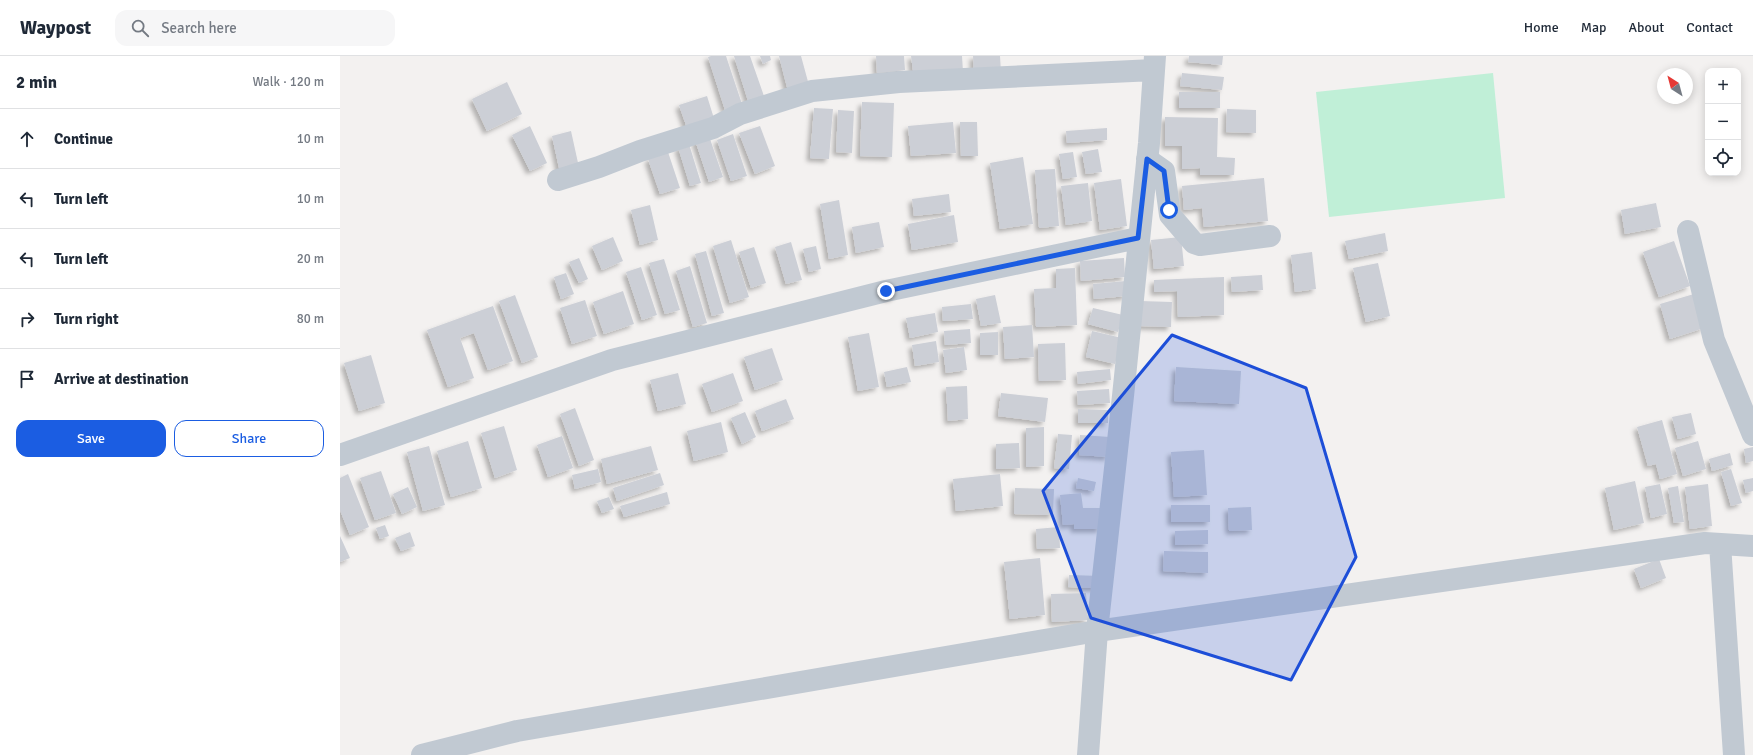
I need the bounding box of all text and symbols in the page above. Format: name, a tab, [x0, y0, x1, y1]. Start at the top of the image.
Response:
search box	[115, 10, 395, 46]
text: Waypost	[20, 16, 91, 40]
icon: search	[129, 17, 151, 39]
text: Search here	[161, 19, 237, 37]
text: Home	[1524, 19, 1559, 36]
text: Map	[1581, 19, 1606, 36]
text: About	[1628, 19, 1664, 36]
text: Contact	[1686, 19, 1733, 36]
north arrow	[1657, 68, 1693, 104]
map controls	[1705, 68, 1741, 176]
button: +	[1705, 68, 1741, 104]
text: 2 min	[16, 72, 57, 93]
text: Walk · 120 m	[253, 74, 324, 90]
button: −	[1705, 104, 1741, 140]
icon: ahead	[16, 128, 38, 150]
text: Continue	[54, 130, 113, 148]
text: 10 m	[297, 131, 324, 147]
button: locate	[1705, 140, 1741, 176]
icon: left	[16, 188, 38, 210]
text: Turn left	[54, 190, 108, 208]
text: 10 m	[297, 191, 324, 207]
route start	[1160, 201, 1178, 219]
icon: left	[16, 248, 38, 270]
text: Turn left	[54, 250, 108, 268]
text: 20 m	[297, 251, 324, 267]
route end	[877, 282, 895, 300]
icon: right	[16, 308, 38, 330]
text: Turn right	[54, 310, 119, 328]
text: 80 m	[297, 311, 324, 327]
icon: arrive	[16, 368, 38, 390]
text: Arrive at destination	[54, 370, 189, 388]
button: Save	[16, 420, 166, 457]
button: Share	[174, 420, 324, 457]

